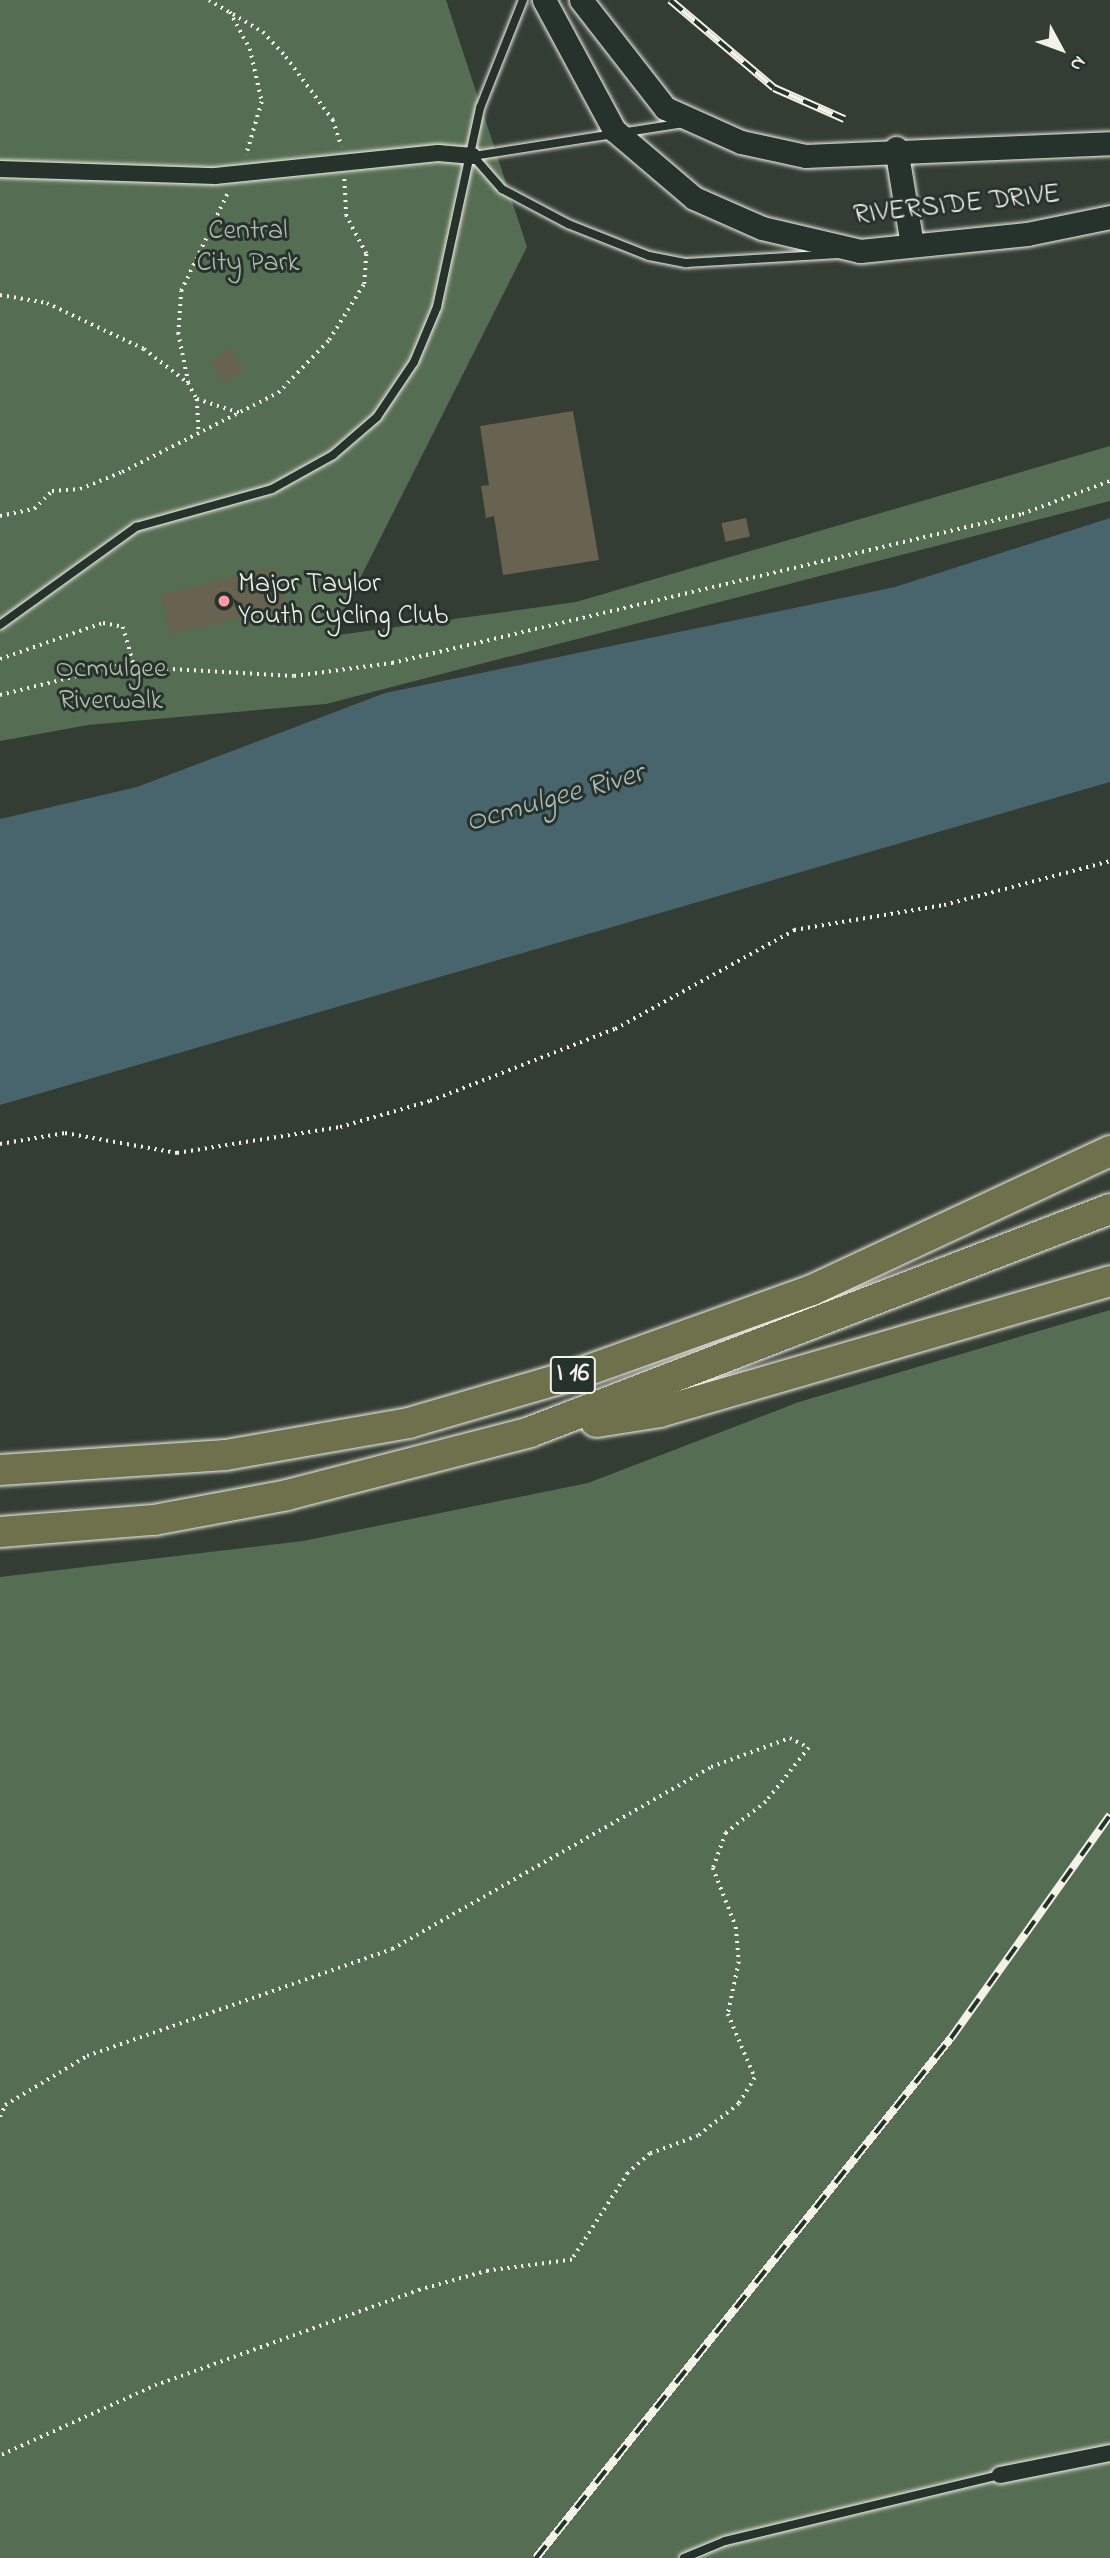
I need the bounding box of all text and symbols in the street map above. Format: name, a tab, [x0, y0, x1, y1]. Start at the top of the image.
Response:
north arrow	[1026, 14, 1096, 84]
text: N	[1063, 49, 1092, 77]
street label: RIVERSIDE DRIVE	[852, 178, 1062, 234]
park label: Central City Park	[197, 215, 299, 281]
place label: Major Taylor Youth Cycling Club	[238, 568, 448, 634]
marker: Major Taylor Youth Cycling Club	[216, 593, 232, 609]
park label: Ocmulgee Riverwalk	[56, 653, 166, 719]
water label: Ocmulgee River	[462, 756, 648, 842]
road number: I 16	[548, 1352, 598, 1398]

